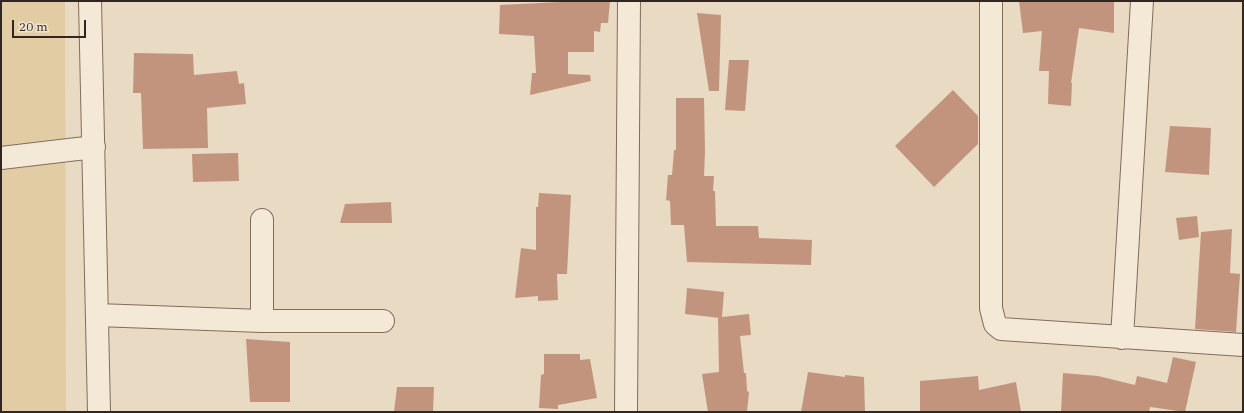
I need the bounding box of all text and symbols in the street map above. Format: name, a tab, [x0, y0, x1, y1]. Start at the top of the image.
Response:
scale bar	[14, 12, 88, 38]
text: 20 m	[19, 19, 48, 34]

